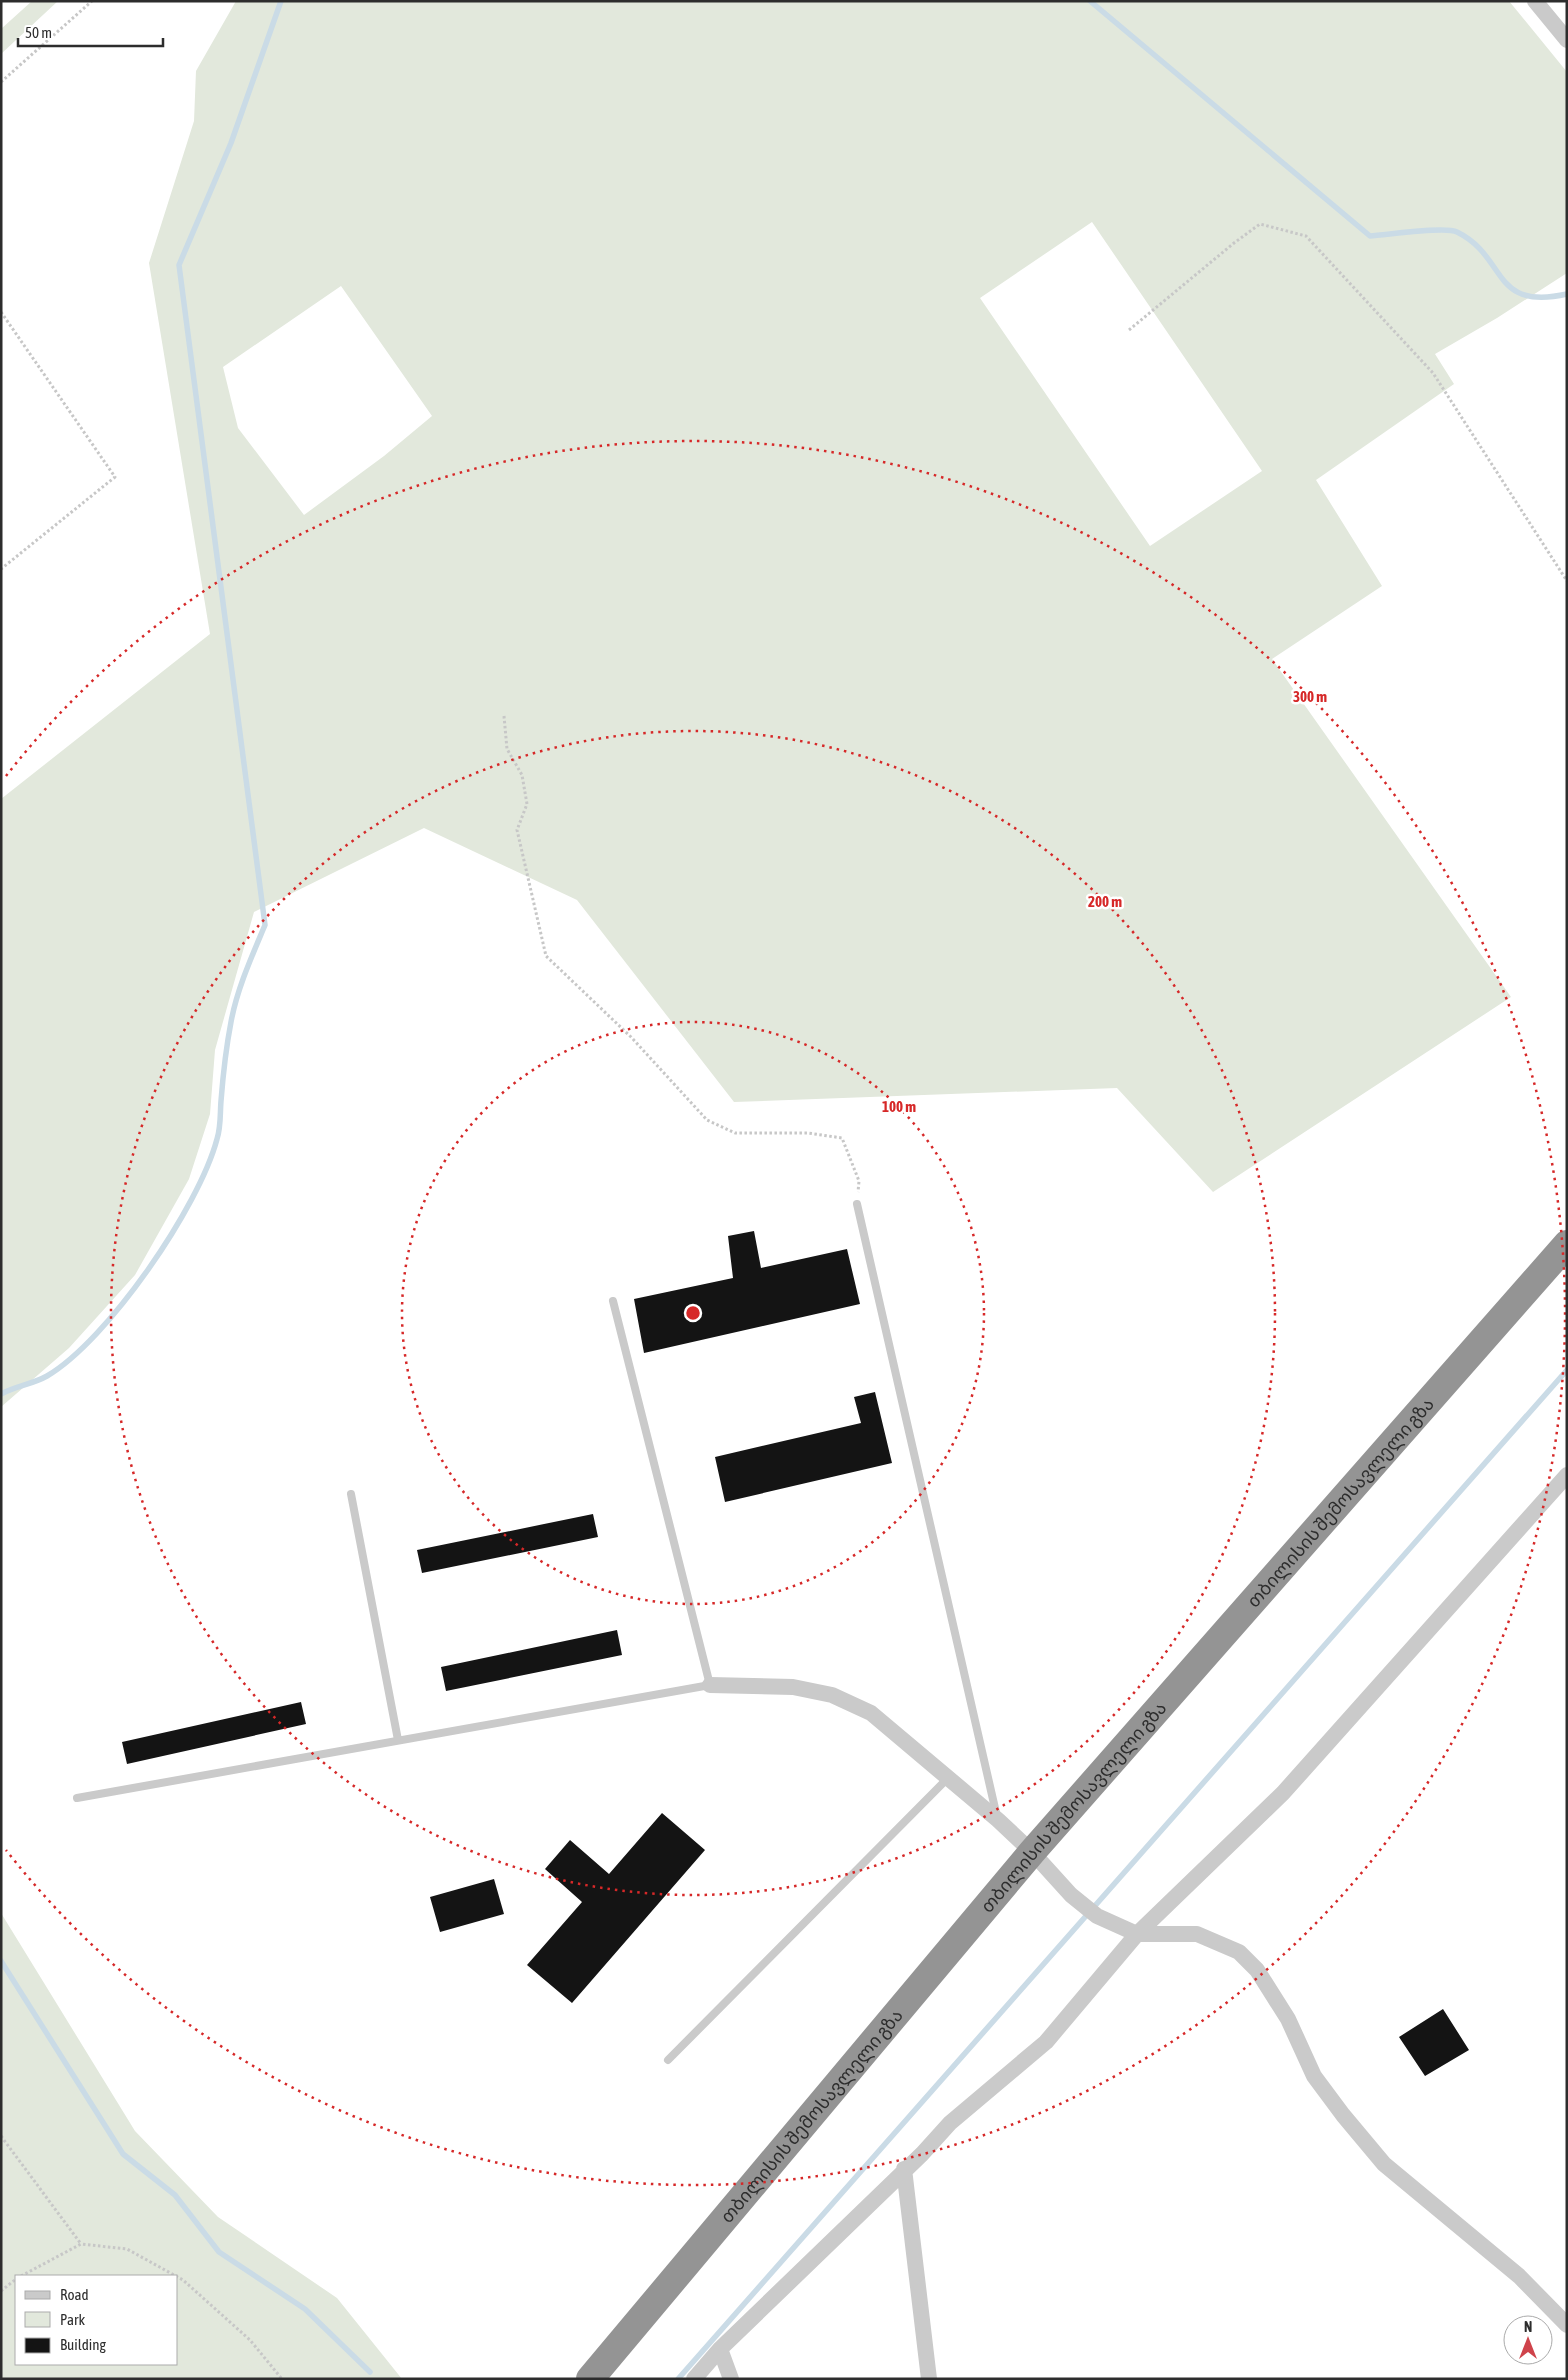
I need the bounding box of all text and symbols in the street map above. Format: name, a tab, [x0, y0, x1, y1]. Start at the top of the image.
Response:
scale bar	[18, 15, 162, 47]
text: 50 m	[25, 24, 52, 41]
text: 300 m	[1293, 688, 1327, 705]
text: 200 m	[1088, 893, 1122, 910]
text: 100 m	[882, 1098, 916, 1115]
centre of rings	[684, 1304, 702, 1322]
street label: თბილისის შემოსავლელი გზა	[1242, 1393, 1438, 1611]
street label: თბილისის შემოსავლელი გზა	[976, 1697, 1170, 1916]
street label: თბილისის შემოსავლელი გზა	[716, 2004, 907, 2226]
legend	[15, 2275, 178, 2365]
text: Road	[60, 2286, 89, 2303]
text: Park	[60, 2311, 85, 2328]
north arrow	[1503, 2315, 1553, 2365]
text: N	[1524, 2319, 1532, 2335]
text: Building	[60, 2336, 106, 2353]

